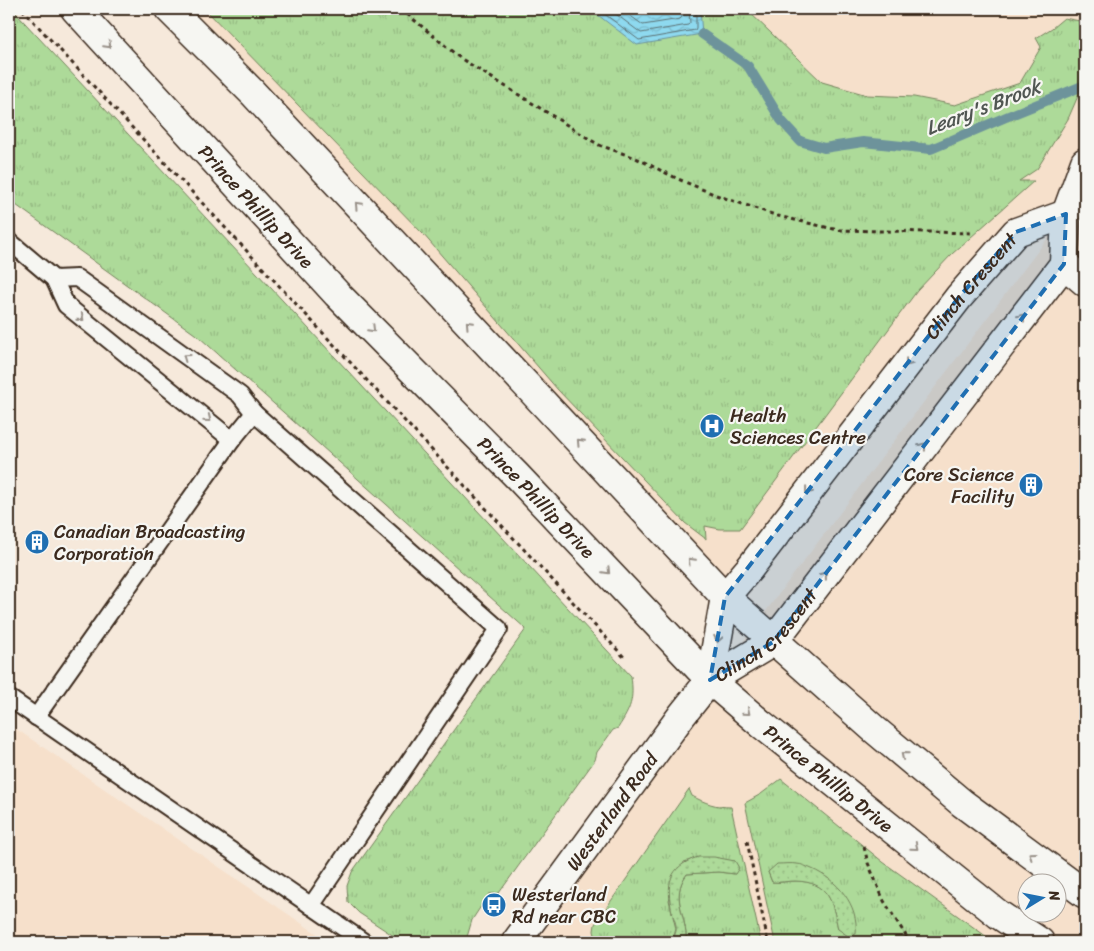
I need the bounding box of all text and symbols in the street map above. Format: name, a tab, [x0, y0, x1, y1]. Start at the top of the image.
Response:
one-way arrow	[102, 39, 111, 48]
water label: Leary's Brook	[921, 69, 1048, 145]
street label: Prince Phillip Drive	[190, 137, 322, 276]
one-way arrow	[355, 202, 364, 211]
street label: Clinch Crescent	[916, 224, 1027, 347]
one-way arrow	[76, 312, 85, 321]
one-way arrow	[1017, 314, 1025, 323]
one-way arrow	[466, 320, 475, 329]
one-way arrow	[366, 323, 375, 332]
one-way arrow	[183, 353, 192, 363]
one-way arrow	[905, 357, 913, 366]
place label: Health Sciences Centre	[730, 399, 866, 454]
hospital icon: Health Sciences Centre	[699, 413, 725, 439]
one-way arrow	[202, 414, 211, 422]
street label: Prince Phillip Drive	[469, 429, 603, 567]
one-way arrow	[577, 439, 586, 448]
one-way arrow	[917, 442, 926, 452]
place label: Core Science Facility	[904, 458, 1014, 513]
building icon: Core Science Facility	[1018, 472, 1044, 498]
one-way arrow	[805, 486, 814, 495]
place label: Canadian Broadcasting Corporation	[54, 515, 246, 570]
building icon: Canadian Broadcasting Corporation	[24, 529, 50, 555]
one-way arrow	[688, 558, 697, 567]
one-way arrow	[601, 565, 610, 574]
one-way arrow	[818, 572, 826, 581]
street label: Clinch Crescent	[708, 580, 827, 691]
one-way arrow	[713, 634, 723, 643]
one-way arrow	[742, 706, 751, 715]
street label: Prince Phillip Drive	[756, 716, 901, 841]
street label: Westerland Road	[557, 744, 668, 878]
one-way arrow	[901, 752, 910, 760]
one-way arrow	[909, 841, 919, 850]
one-way arrow	[1028, 852, 1038, 861]
north arrow	[1016, 874, 1066, 924]
place label: Westerland Rd near CBC	[512, 878, 617, 933]
text: N	[1041, 888, 1068, 903]
bus stop icon: Westerland Rd near CBC	[481, 892, 507, 918]

